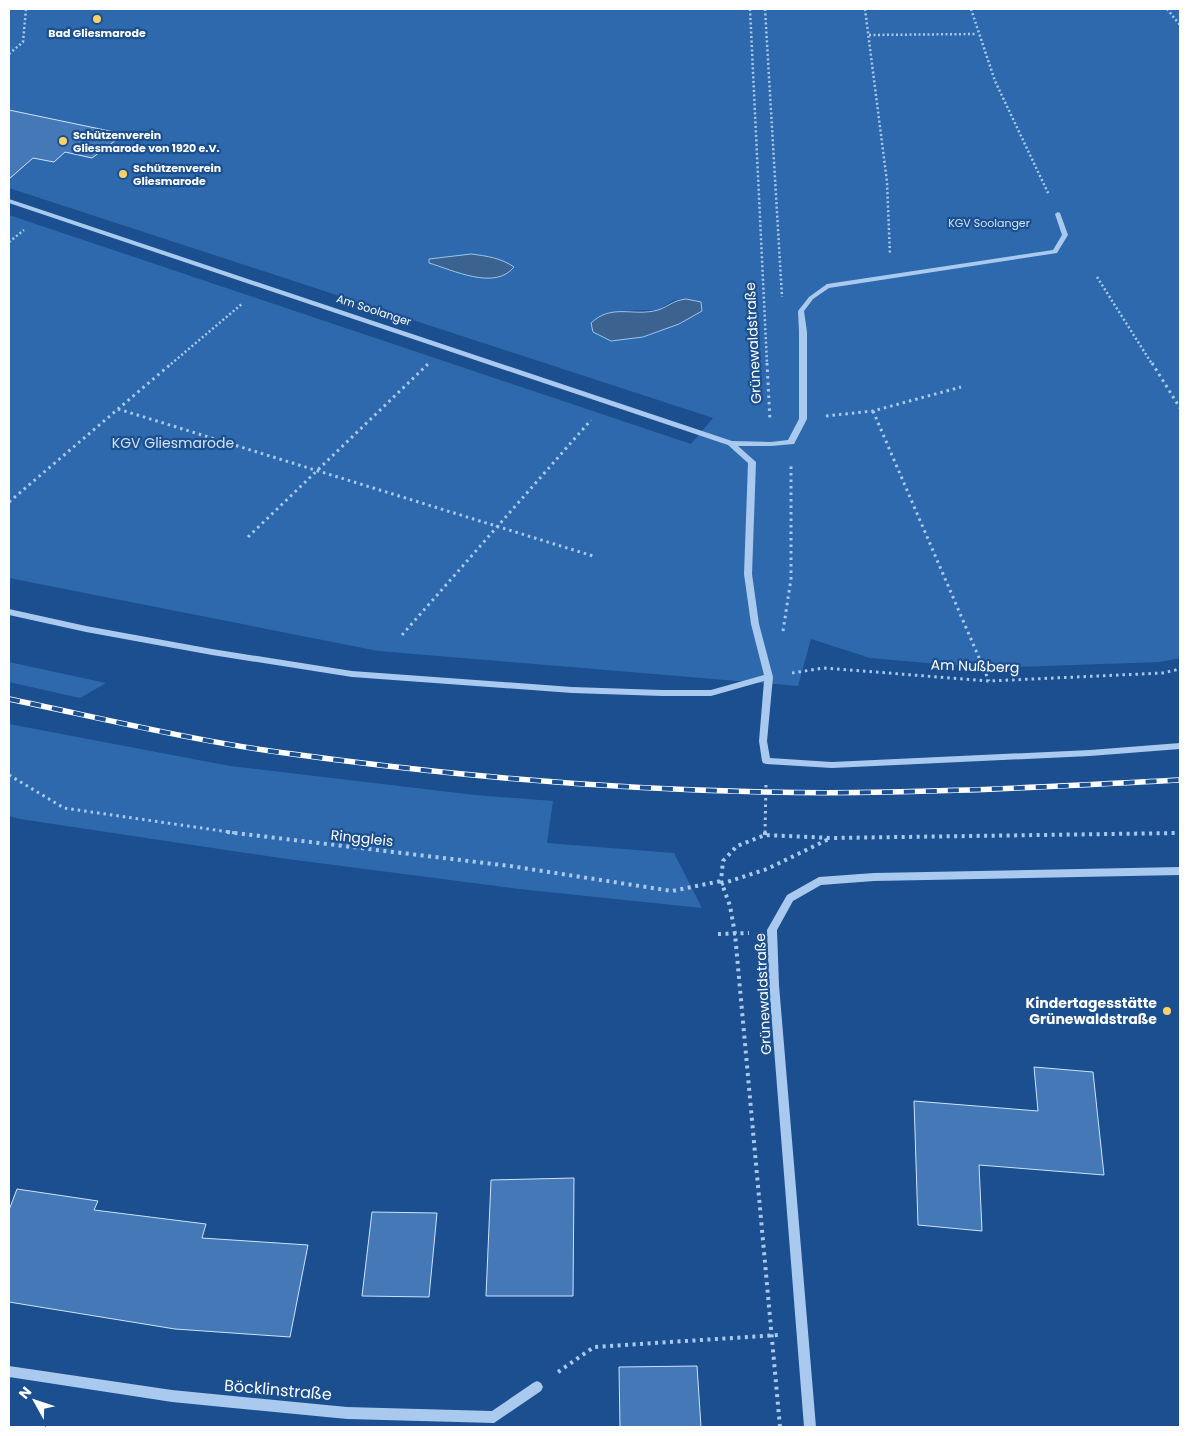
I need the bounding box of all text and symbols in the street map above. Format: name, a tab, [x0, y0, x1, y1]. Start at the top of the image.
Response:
marker: Bad Gliesmarode	[91, 13, 103, 25]
place label: Bad Gliesmarode	[48, 25, 146, 41]
place label: Schützenverein Gliesmarode von 1920 e.V.	[73, 127, 220, 156]
marker: Schützenverein Gliesmarode von 1920 e.V.	[57, 135, 69, 147]
place label: Schützenverein Gliesmarode	[133, 160, 221, 189]
marker: Schützenverein Gliesmarode	[117, 168, 129, 180]
park label: KGV Soolanger	[948, 215, 1030, 231]
street label: Grünewaldstraße	[740, 281, 766, 404]
street label: Am Soolanger	[335, 290, 413, 330]
park label: KGV Gliesmarode	[112, 433, 235, 453]
street label: Am Nußberg	[930, 654, 1020, 678]
street label: Ringgleis	[330, 825, 394, 851]
street label: Grünewaldstraße	[750, 932, 776, 1055]
place label: Kindertagesstätte Grünewaldstraße	[1025, 993, 1157, 1029]
marker: Kindertagesstätte Grünewaldstraße	[1161, 1005, 1173, 1017]
street label: Böcklinstraße	[223, 1374, 333, 1406]
north arrow	[10, 1376, 60, 1426]
text: N	[14, 1382, 36, 1403]

